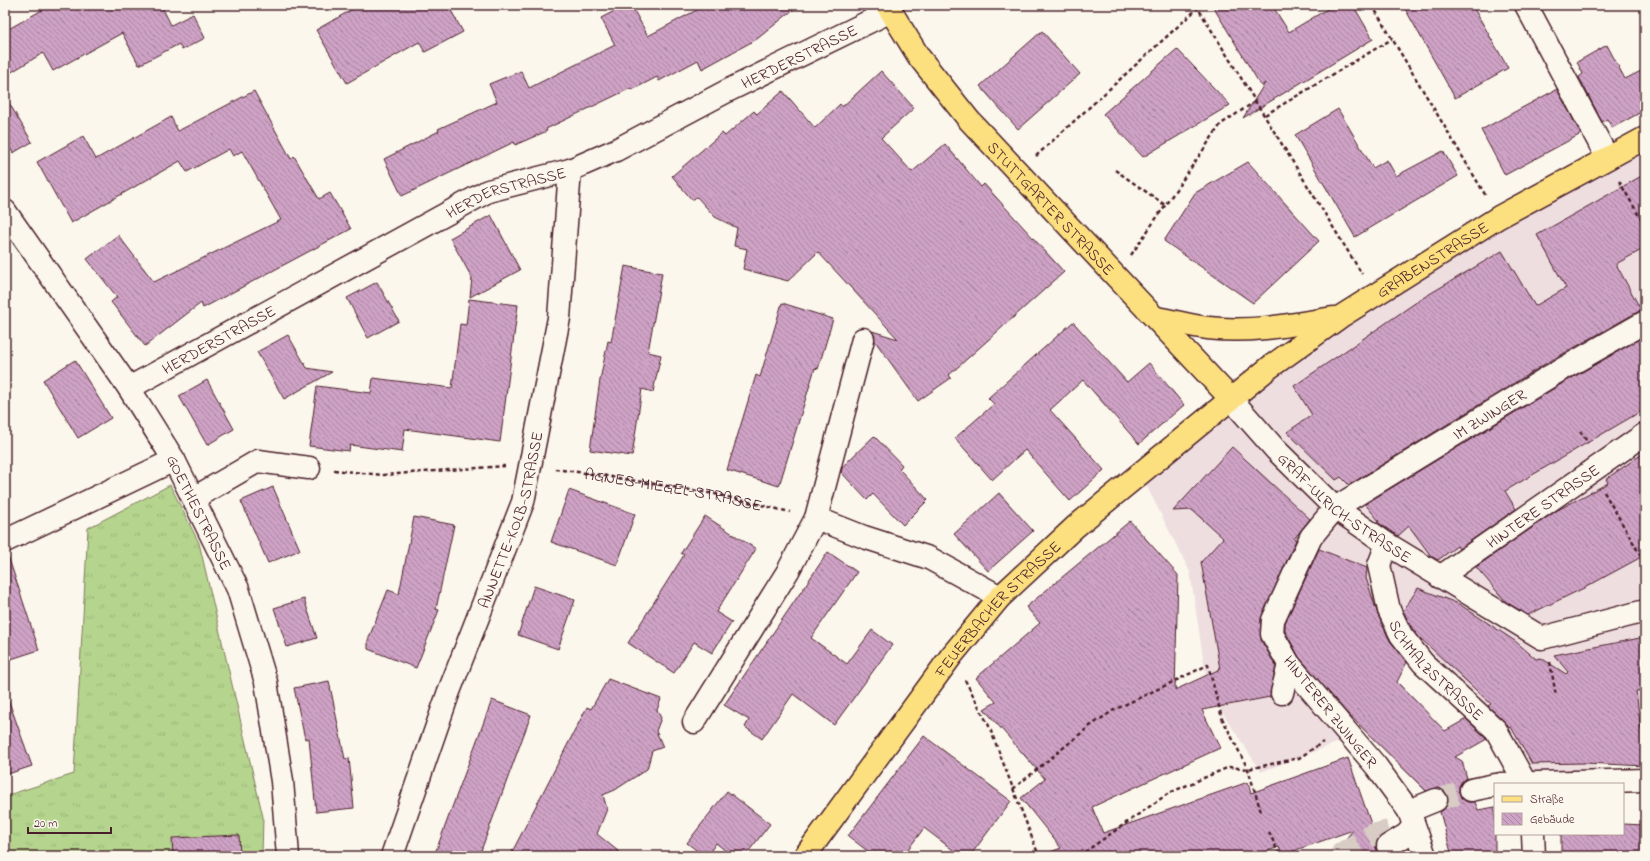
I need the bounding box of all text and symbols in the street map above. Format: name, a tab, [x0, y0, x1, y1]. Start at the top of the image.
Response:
street label: HERDERSTRASSE	[738, 19, 862, 96]
street label: STUTTGARTER STRASSE	[981, 137, 1119, 282]
street label: HERDERSTRASSE	[442, 162, 569, 226]
street label: GRABENSTRASSE	[1372, 216, 1494, 305]
street label: HERDERSTRASSE	[158, 300, 281, 382]
street label: IM ZWINGER	[1449, 384, 1531, 447]
street label: ANNETTE-KOLB-STRASSE	[473, 430, 551, 612]
street label: GRAF-ULRICH-STRASSE	[1271, 448, 1415, 570]
street label: GOETHESTRASSE	[159, 450, 237, 575]
street label: HINTERE STRASSE	[1482, 459, 1605, 555]
street label: AGNES-MIEGEL-STRASSE	[583, 463, 764, 519]
street label: FEUERBACHER STRASSE	[929, 536, 1067, 684]
street label: SCHMALZSTRASSE	[1381, 616, 1489, 727]
street label: HINTERER ZWINGER	[1276, 651, 1383, 774]
legend	[1494, 783, 1624, 835]
text: Straße	[1530, 791, 1564, 809]
scale bar	[28, 809, 111, 835]
text: Gebäude	[1530, 811, 1575, 829]
text: 20 m	[34, 815, 57, 833]

